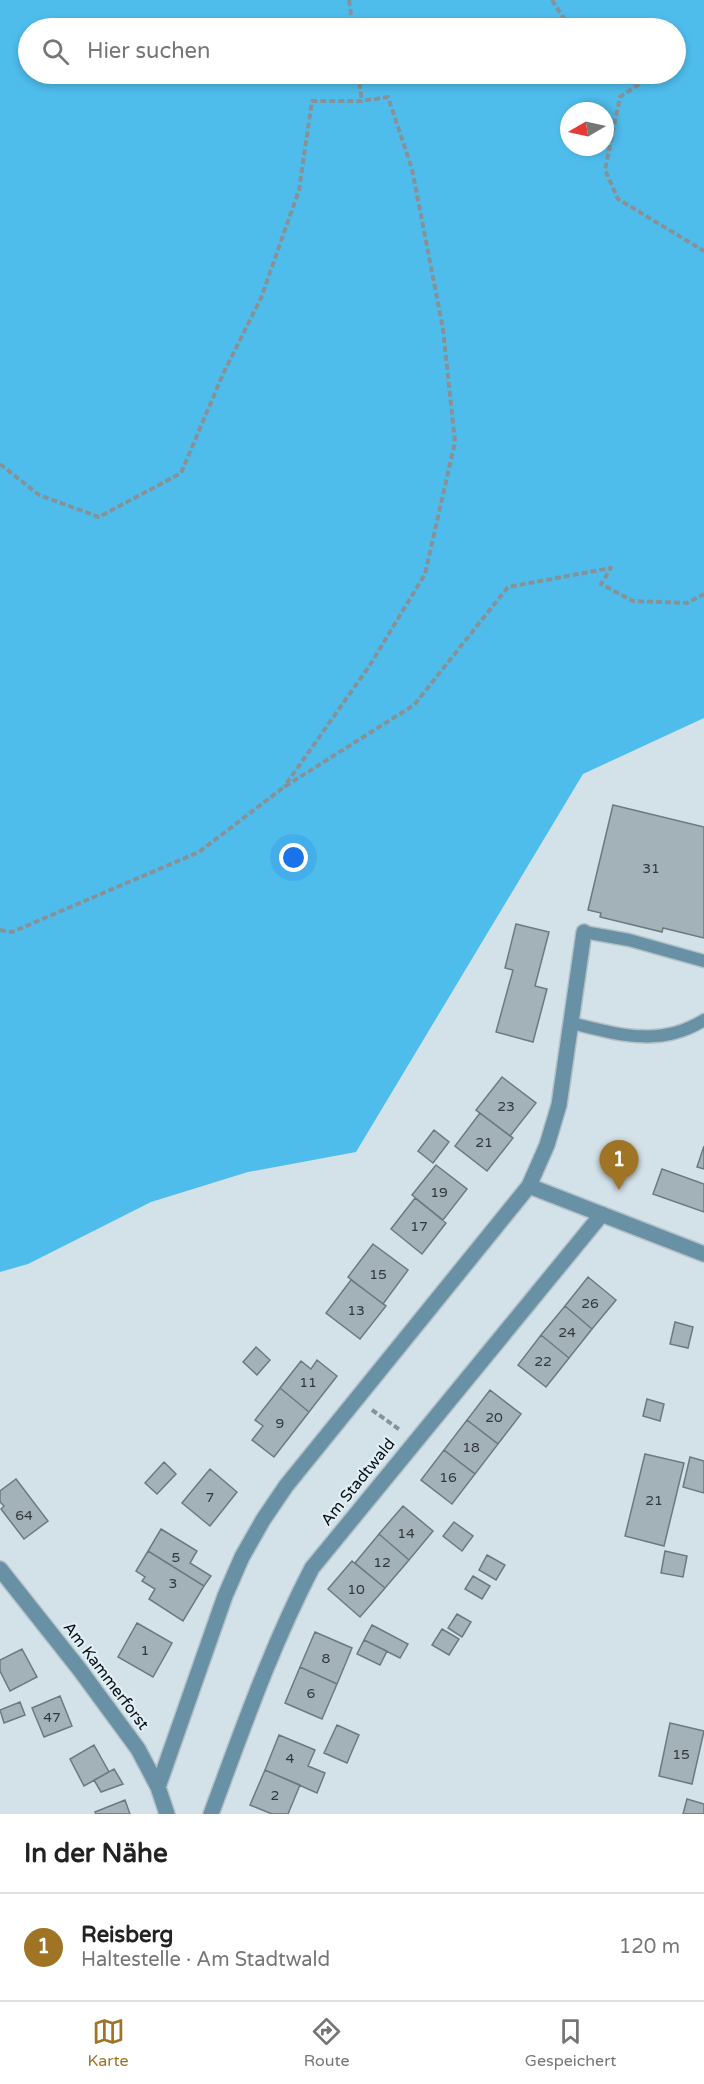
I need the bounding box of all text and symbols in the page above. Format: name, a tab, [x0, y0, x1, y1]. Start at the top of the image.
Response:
search box	[18, 18, 686, 84]
icon: search	[39, 35, 72, 68]
text: Hier suchen	[87, 38, 210, 64]
north arrow	[560, 102, 614, 156]
your location	[279, 843, 308, 872]
house number: 31	[642, 860, 660, 877]
house number: 23	[497, 1098, 515, 1115]
house number: 21	[475, 1134, 493, 1151]
pin: 1	[600, 1140, 638, 1190]
house number: 19	[430, 1184, 448, 1201]
house number: 17	[410, 1218, 428, 1235]
house number: 15	[369, 1266, 387, 1283]
house number: 26	[581, 1295, 599, 1312]
house number: 13	[347, 1302, 365, 1319]
house number: 24	[558, 1324, 576, 1341]
house number: 22	[534, 1353, 552, 1370]
house number: 11	[299, 1374, 317, 1391]
house number: 20	[485, 1409, 503, 1426]
house number: 9	[276, 1415, 284, 1432]
street label: Am Stadtwald	[317, 1434, 399, 1530]
house number: 18	[462, 1439, 480, 1456]
house number: 16	[439, 1469, 457, 1486]
house number: 7	[206, 1489, 214, 1506]
house number: 21	[645, 1492, 663, 1509]
house number: 64	[15, 1507, 33, 1524]
house number: 14	[397, 1525, 415, 1542]
house number: 5	[172, 1549, 180, 1566]
house number: 12	[373, 1554, 391, 1571]
house number: 3	[169, 1575, 177, 1592]
house number: 10	[347, 1581, 365, 1598]
street label: Am Kammerforst	[59, 1618, 153, 1734]
house number: 1	[141, 1642, 149, 1659]
house number: 8	[322, 1650, 331, 1667]
house number: 6	[307, 1685, 316, 1702]
house number: 47	[43, 1709, 61, 1726]
house number: 15	[672, 1746, 690, 1763]
house number: 4	[286, 1750, 295, 1767]
house number: 2	[271, 1787, 279, 1804]
text: In der Nähe	[24, 1838, 168, 1869]
text: Reisberg	[81, 1922, 173, 1948]
text: 1	[37, 1935, 50, 1959]
text: 120 m	[619, 1935, 680, 1959]
text: Haltestelle · Am Stadtwald	[81, 1948, 330, 1972]
tab: Karte	[88, 2015, 129, 2071]
tab: Route	[304, 2015, 350, 2071]
tab: Gespeichert	[525, 2015, 616, 2071]

